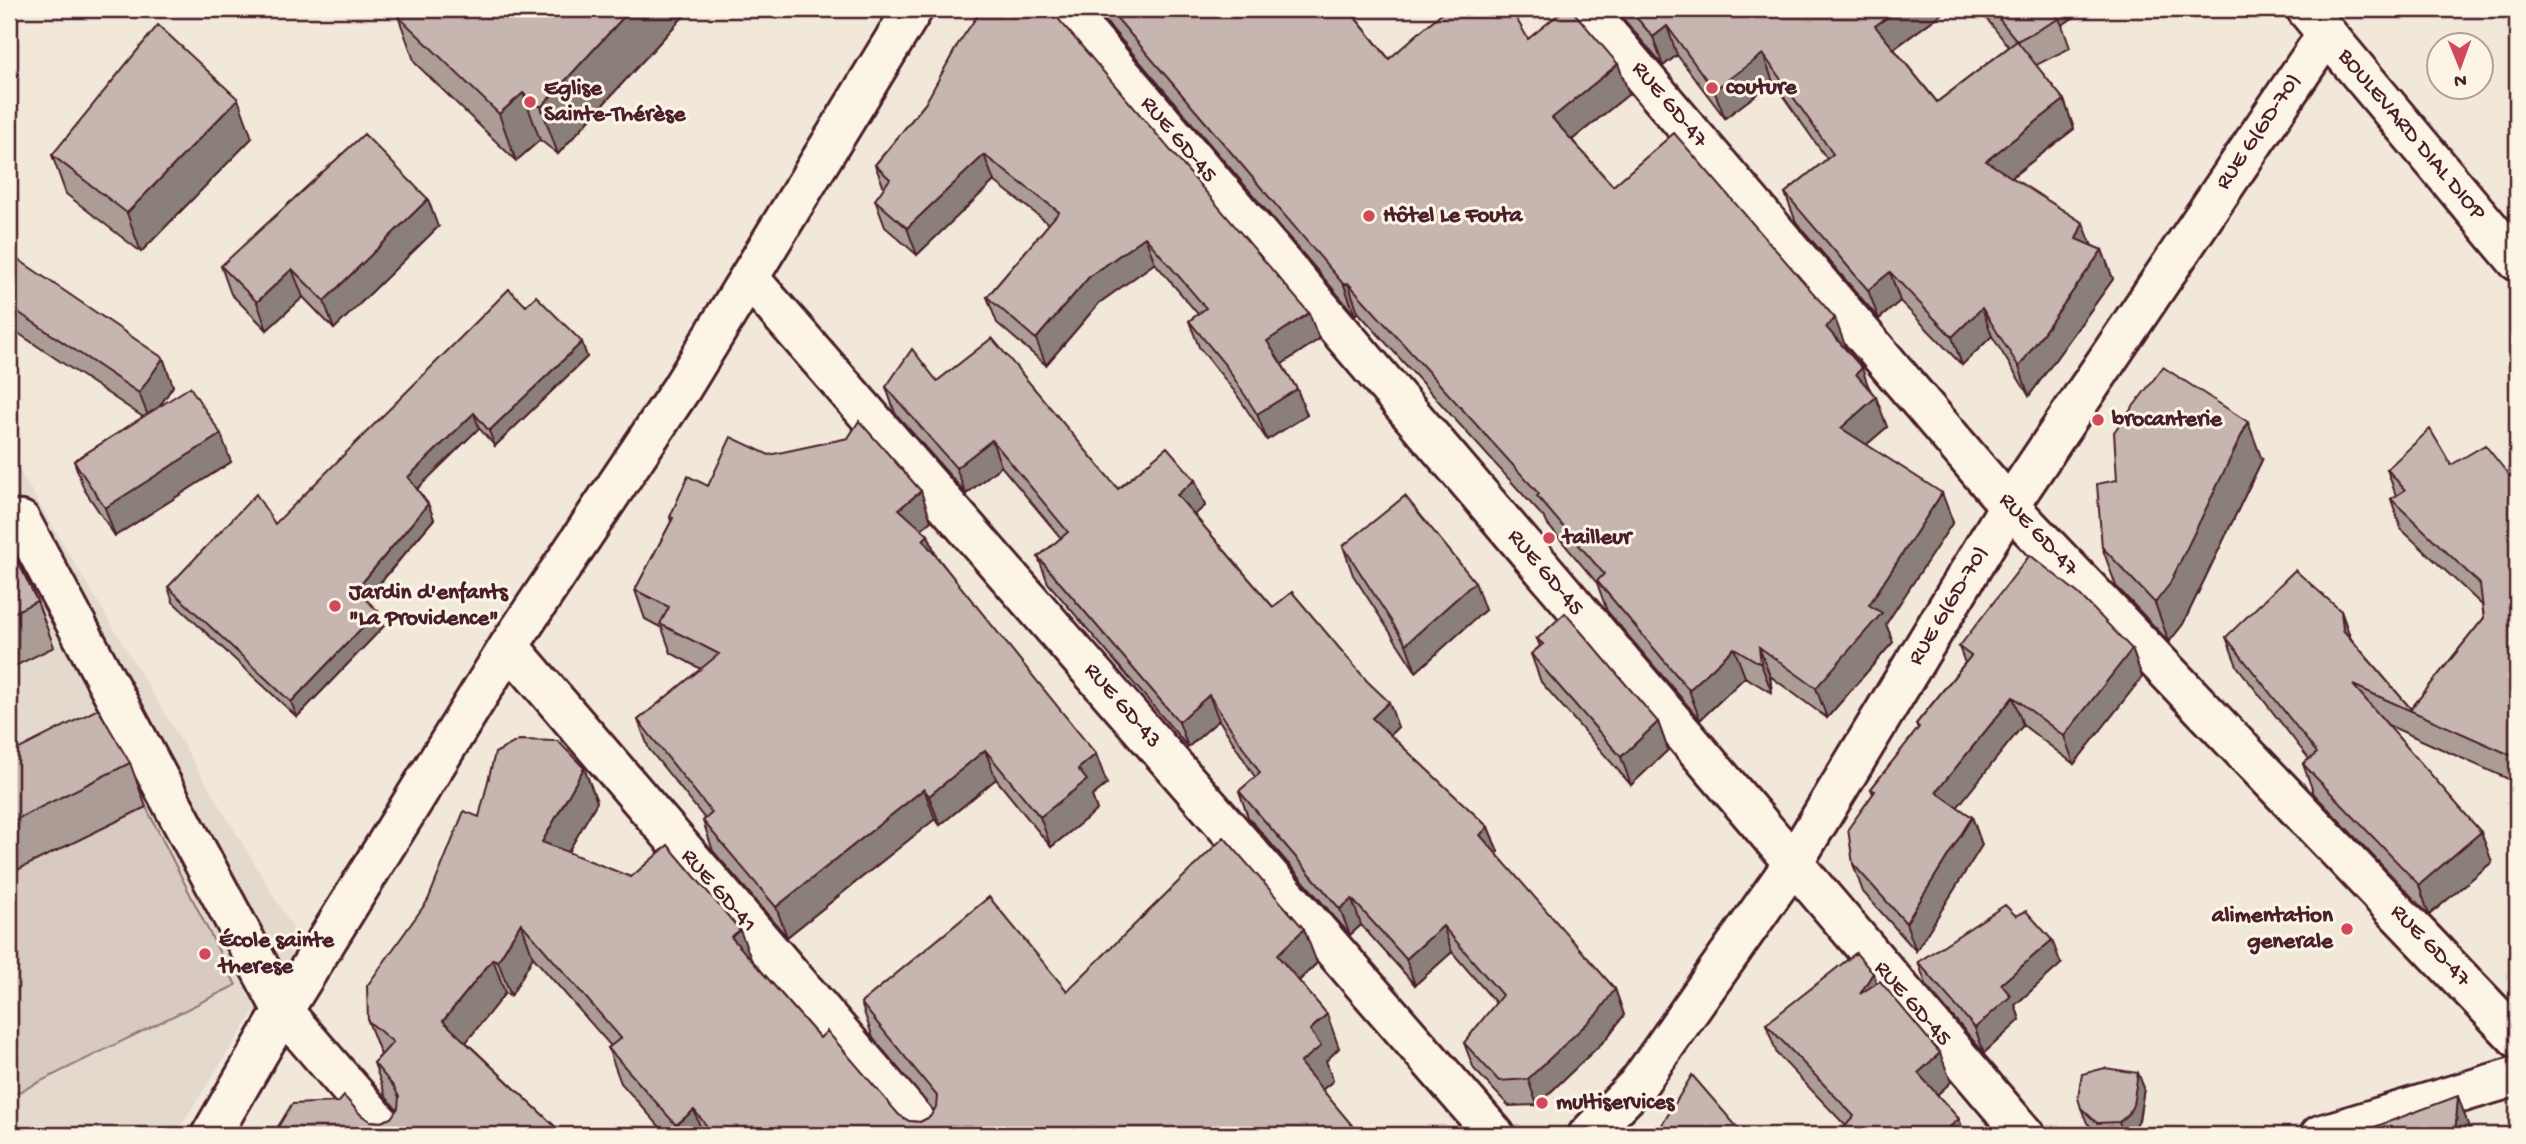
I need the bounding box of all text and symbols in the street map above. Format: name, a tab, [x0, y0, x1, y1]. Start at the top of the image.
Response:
north arrow	[2424, 32, 2494, 102]
street label: BOULEVARD DIAL DIOP	[2331, 43, 2491, 226]
street label: RUE GD-47	[1625, 56, 1714, 155]
text: N	[2454, 68, 2467, 91]
street label: RUE G(GD-70)	[2210, 69, 2308, 195]
place label: couture	[1726, 75, 1798, 102]
place label: Eglise Sainte-Thérèse	[544, 76, 686, 129]
marker: couture	[1704, 80, 1720, 96]
street label: RUE GD-45	[1134, 91, 1222, 189]
marker: Eglise Sainte-Thérèse	[522, 94, 538, 110]
place label: Hôtel Le Fouta	[1383, 203, 1523, 230]
marker: Hôtel Le Fouta	[1361, 208, 1377, 224]
place label: brocanterie	[2111, 407, 2223, 434]
marker: brocanterie	[2090, 412, 2106, 428]
street label: RUE GD-47	[1992, 488, 2084, 583]
street label: RUE GD-45	[1501, 524, 1589, 622]
place label: tailleur	[1561, 525, 1634, 552]
marker: tailleur	[1541, 530, 1557, 546]
street label: RUE G(GD-70)	[1903, 541, 1995, 671]
place label: Jardin d'enfants "La Providence"	[348, 580, 509, 633]
marker: Jardin d'enfants "La Providence"	[327, 598, 343, 614]
street label: RUE GD-43	[1077, 658, 1167, 754]
street label: RUE GD-41	[674, 844, 762, 938]
street label: RUE GD-47	[2384, 899, 2477, 994]
place label: alimentation generale	[2211, 903, 2334, 956]
marker: alimentation generale	[2339, 921, 2355, 937]
place label: École sainte therese	[217, 928, 335, 981]
marker: École sainte therese	[197, 946, 213, 962]
street label: RUE GD-45	[1867, 956, 1957, 1052]
place label: multiservices	[1556, 1090, 1676, 1117]
marker: multiservices	[1534, 1095, 1550, 1111]

